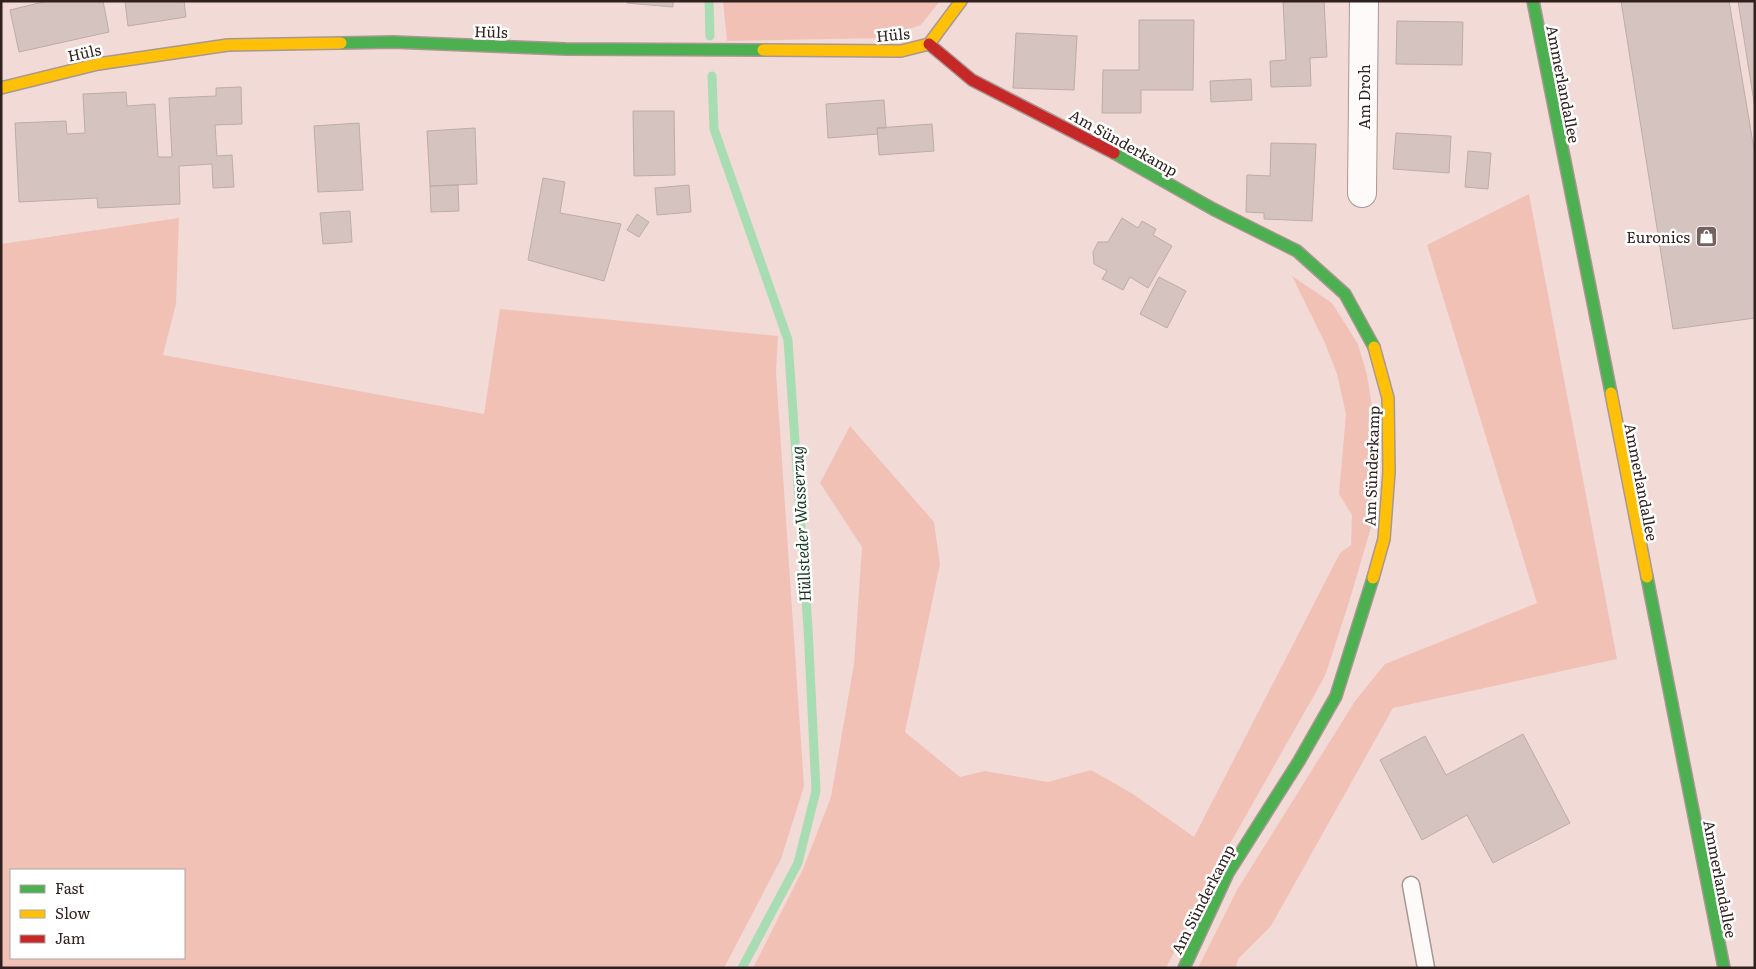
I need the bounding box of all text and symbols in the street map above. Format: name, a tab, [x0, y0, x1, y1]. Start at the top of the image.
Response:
street label: Hüls	[474, 19, 508, 43]
street label: Hüls	[875, 21, 911, 47]
street label: Ammerlandallee	[1541, 23, 1587, 145]
street label: Hüls	[65, 37, 103, 67]
street label: Am Droh	[1352, 64, 1375, 130]
street label: Am Sünderkamp	[1066, 103, 1182, 181]
shop icon: Euronics	[1694, 224, 1718, 248]
place label: Euronics	[1626, 225, 1690, 248]
street label: Am Sünderkamp	[1357, 405, 1385, 527]
street label: Ammerlandallee	[1619, 421, 1665, 543]
water label: Hüllsteder Wasserzug	[784, 445, 816, 603]
street label: Ammerlandallee	[1698, 818, 1744, 940]
street label: Am Sünderkamp	[1164, 840, 1240, 958]
legend	[10, 869, 185, 959]
text: Fast	[55, 876, 84, 899]
text: Slow	[55, 901, 90, 924]
text: Jam	[55, 926, 86, 949]

